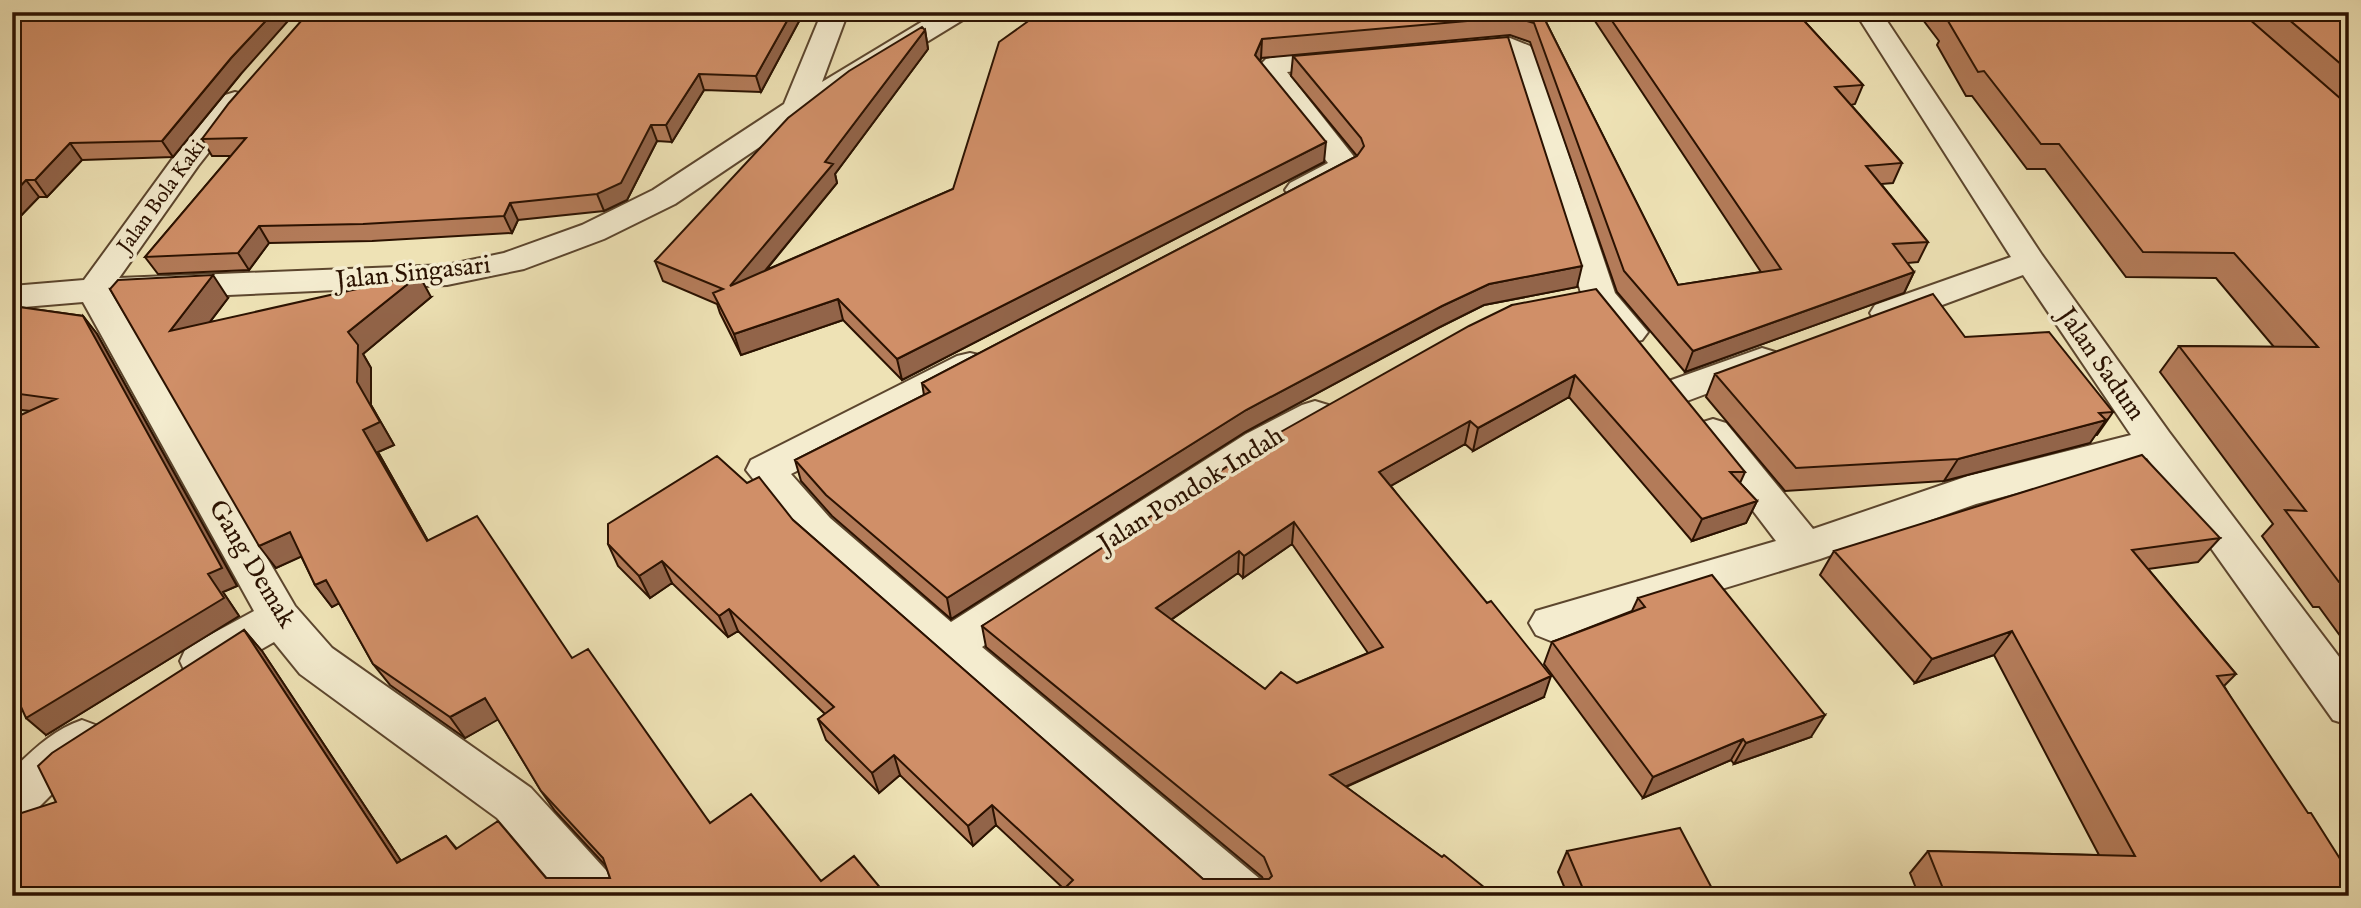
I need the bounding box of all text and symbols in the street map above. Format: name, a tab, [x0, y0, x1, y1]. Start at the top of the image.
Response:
street label: Jalan Bola Kaki	[111, 135, 212, 260]
street label: Jalan Singasari	[331, 248, 492, 298]
street label: Jalan Sadum	[2048, 298, 2152, 427]
street label: Jalan Pondok Indah	[1090, 420, 1290, 562]
street label: Gang Demak	[201, 494, 304, 635]

